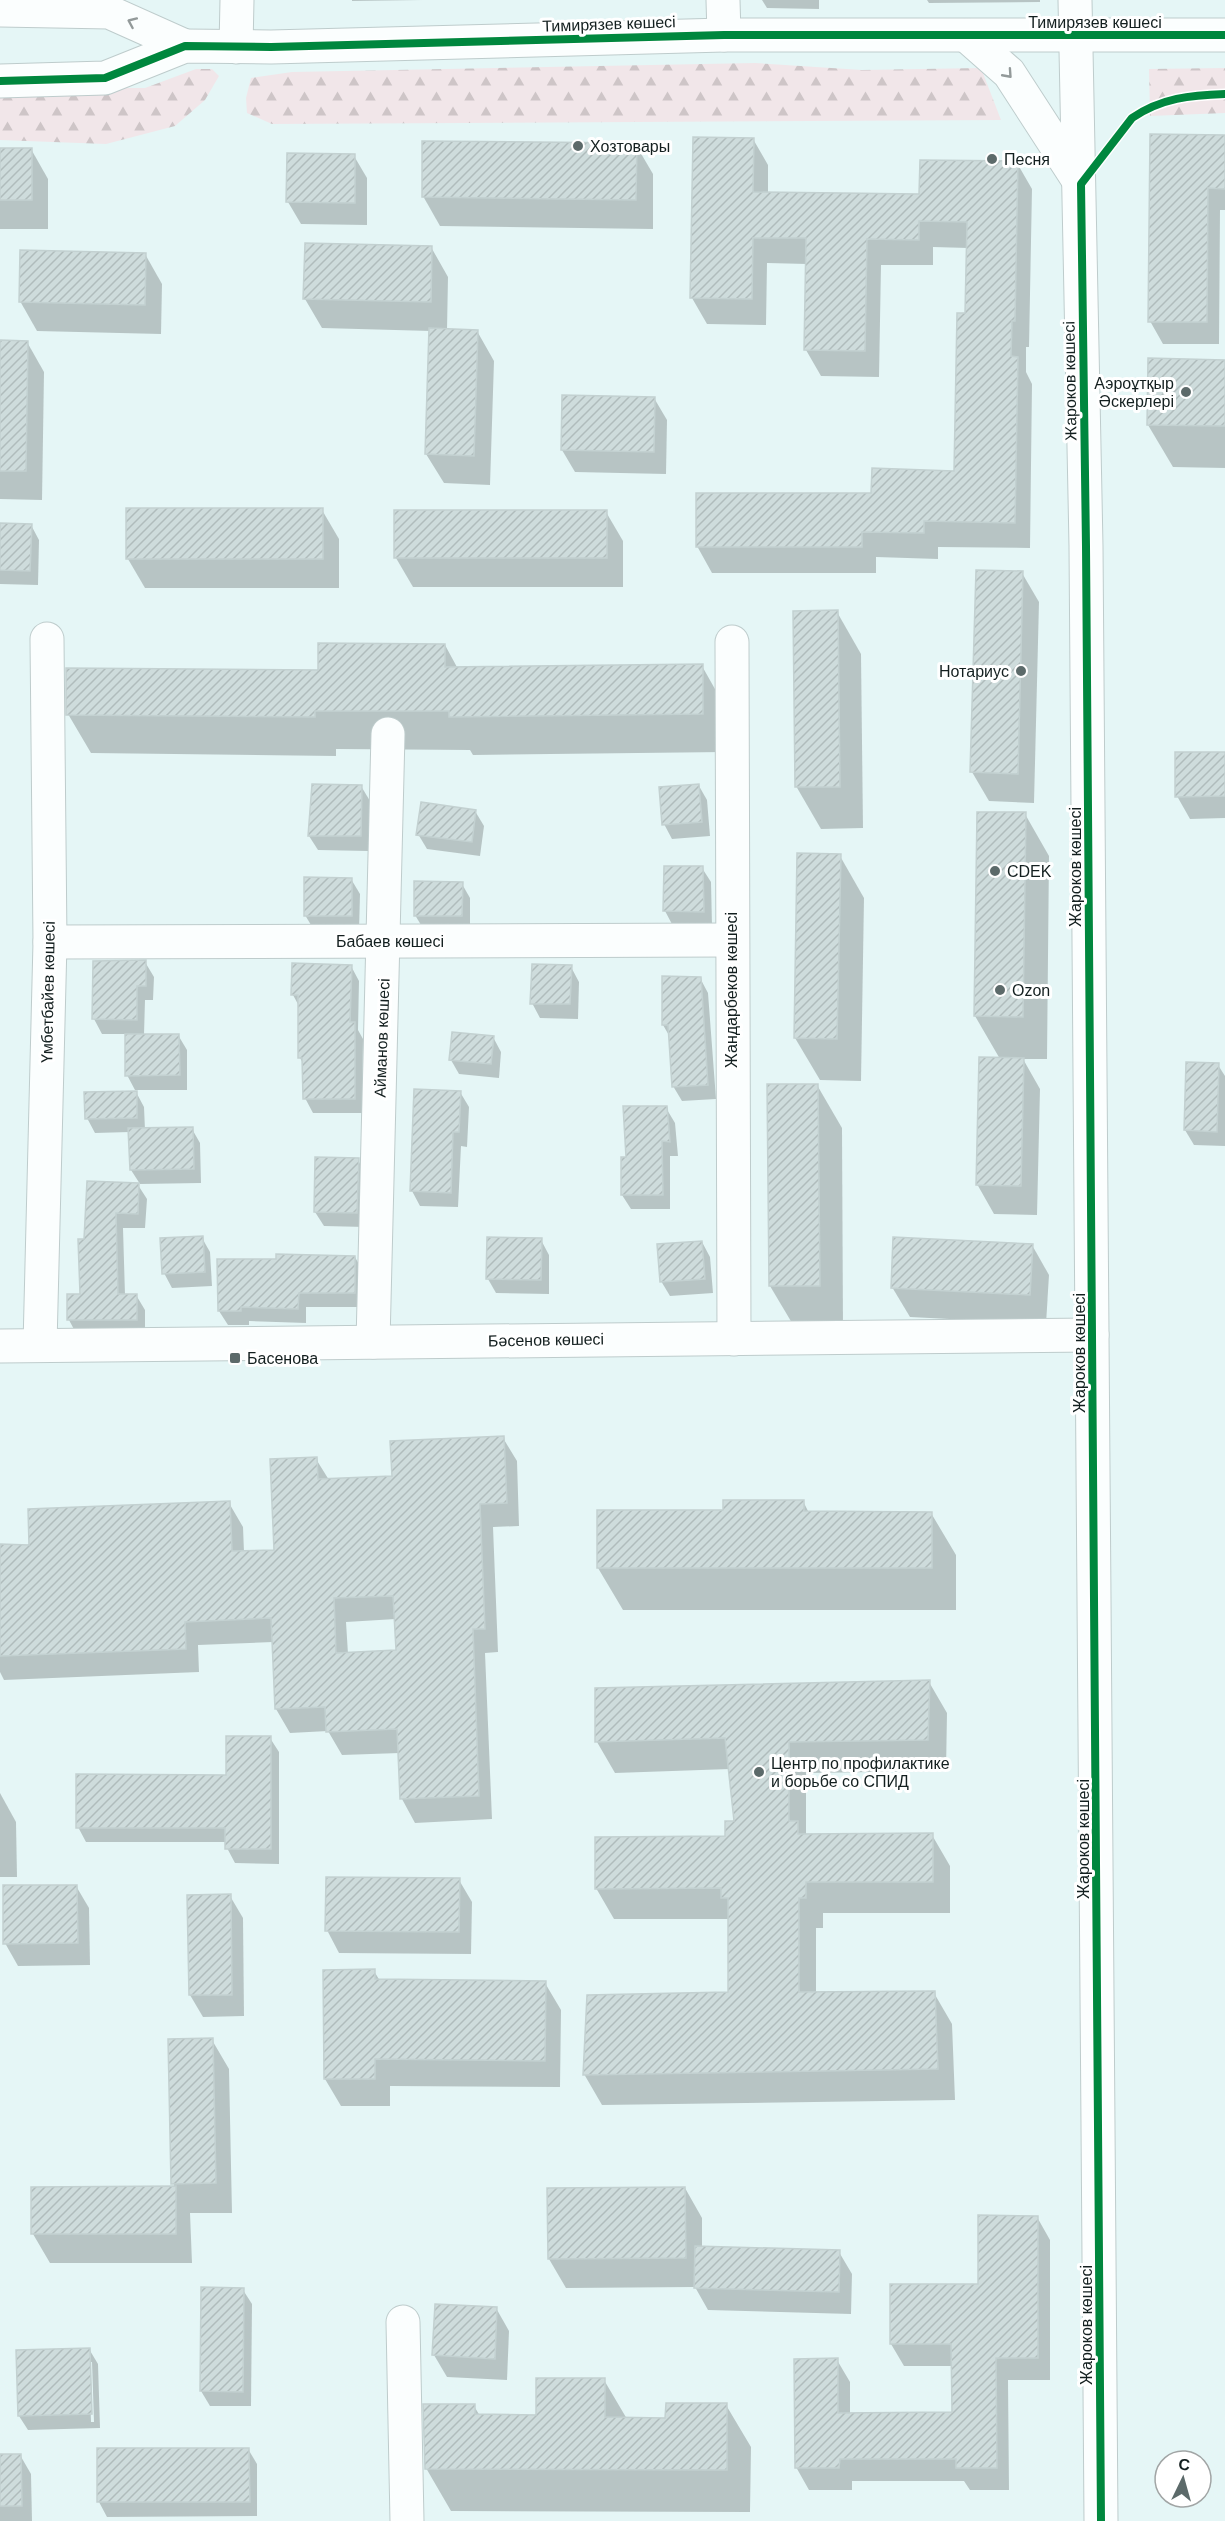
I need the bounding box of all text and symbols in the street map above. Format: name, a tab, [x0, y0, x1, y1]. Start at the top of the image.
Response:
street label: Тимирязев көшесі	[542, 13, 676, 35]
street label: Тимирязев көшесі	[1028, 14, 1162, 31]
one-way arrow	[127, 18, 138, 30]
one-way arrow	[1001, 67, 1012, 78]
place label: Хозтовары	[590, 138, 670, 155]
marker: Хозтовары	[571, 139, 585, 153]
place label: Песня	[1004, 151, 1050, 168]
marker: Песня	[985, 152, 999, 166]
street label: Жароков көшесі	[1060, 321, 1080, 441]
place label: Аэроұтқыр Әскерлері	[1094, 375, 1174, 410]
marker: Аэроұтқыр Әскерлері	[1179, 385, 1193, 399]
place label: Нотариуc	[939, 663, 1009, 680]
marker: Нотариуc	[1014, 664, 1028, 678]
street label: Жароков көшесі	[1067, 807, 1084, 927]
place label: CDEK	[1007, 863, 1052, 880]
marker: CDEK	[988, 864, 1002, 878]
street label: Жандарбеков көшесі	[723, 912, 740, 1068]
street label: Үмбетбайев көшесі	[38, 921, 58, 1063]
street label: Бабаев көшесі	[336, 933, 444, 950]
street label: Айманов көшесі	[371, 978, 393, 1098]
place label: Ozon	[1012, 982, 1050, 999]
marker: Ozon	[993, 983, 1007, 997]
street label: Жароков көшесі	[1071, 1293, 1088, 1413]
street label: Бәсенов көшесі	[488, 1330, 604, 1350]
place label: Басенова	[247, 1350, 318, 1367]
marker: Басенова	[228, 1351, 242, 1365]
place label: Центр по профилактике и борьбе со СПИД	[771, 1755, 950, 1790]
marker: Центр по профилактике и борьбе со СПИД	[752, 1765, 766, 1779]
street label: Жароков көшесі	[1075, 1779, 1092, 1899]
street label: Жароков көшесі	[1078, 2265, 1095, 2385]
north arrow	[1153, 2449, 1213, 2509]
text: С	[1178, 2456, 1191, 2474]

